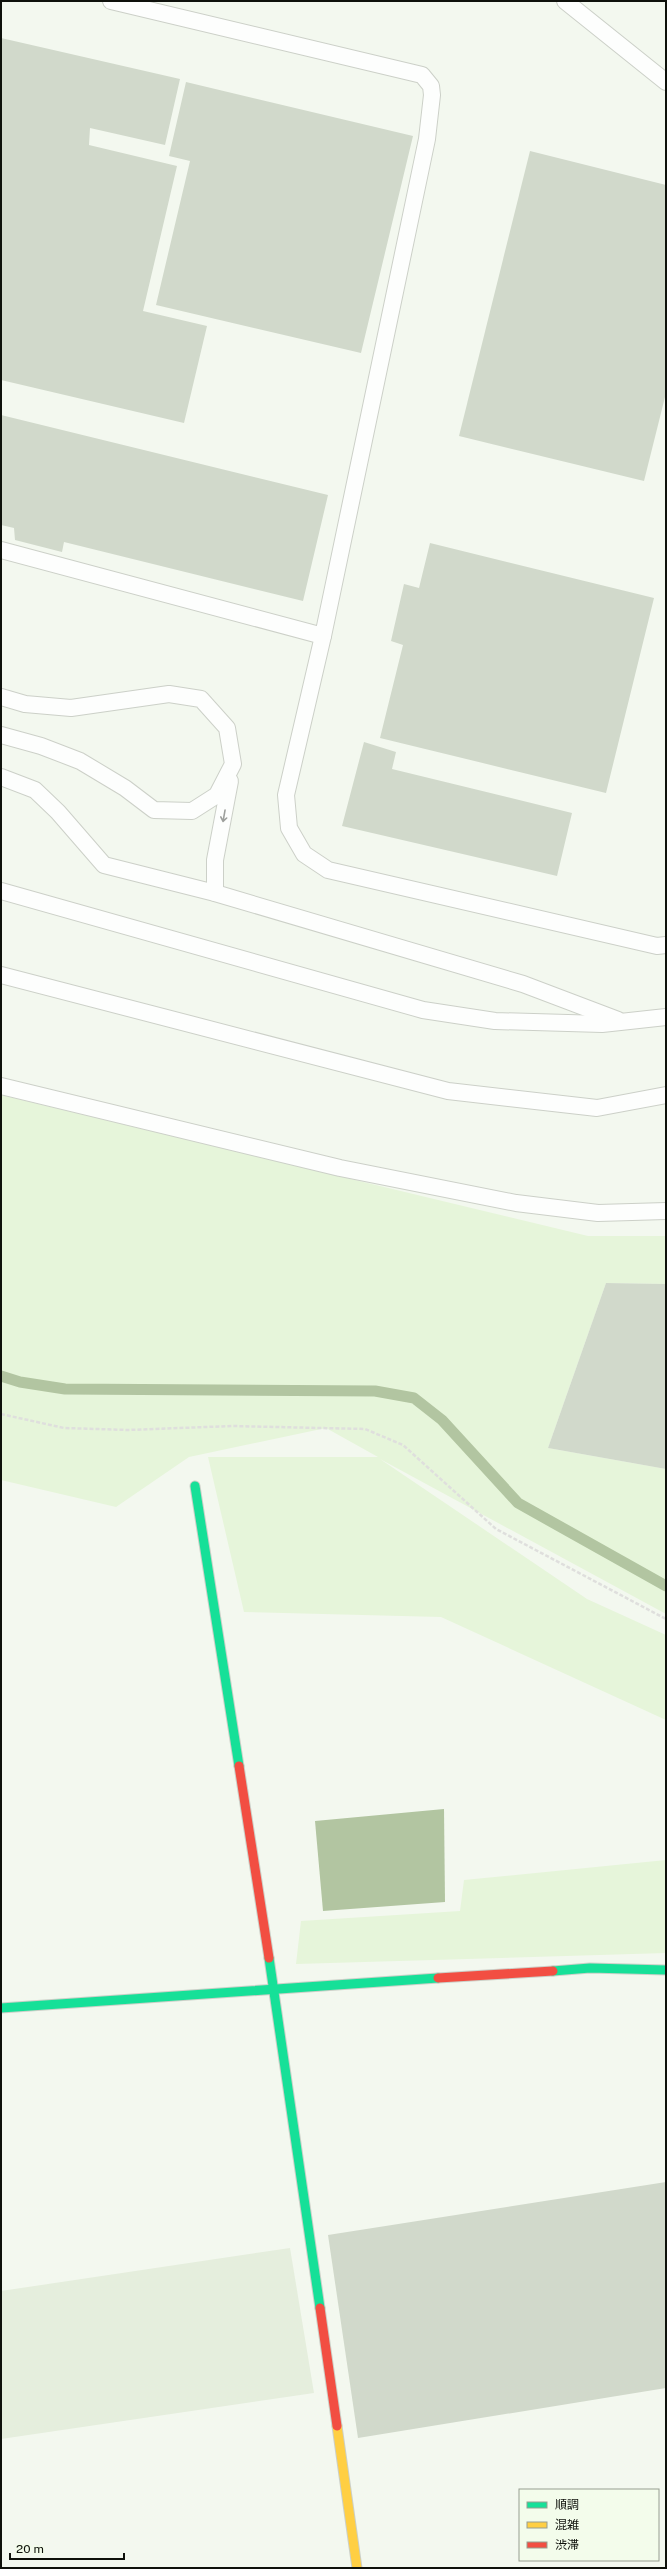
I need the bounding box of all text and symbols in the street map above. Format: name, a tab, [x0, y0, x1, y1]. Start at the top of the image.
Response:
one-way arrow	[220, 809, 228, 822]
legend	[519, 2489, 659, 2561]
text: 順調	[555, 2498, 579, 2512]
text: 混雑	[555, 2518, 579, 2532]
scale bar	[10, 2535, 124, 2561]
text: 渋滞	[555, 2538, 579, 2552]
text: 20 m	[16, 2542, 44, 2556]

